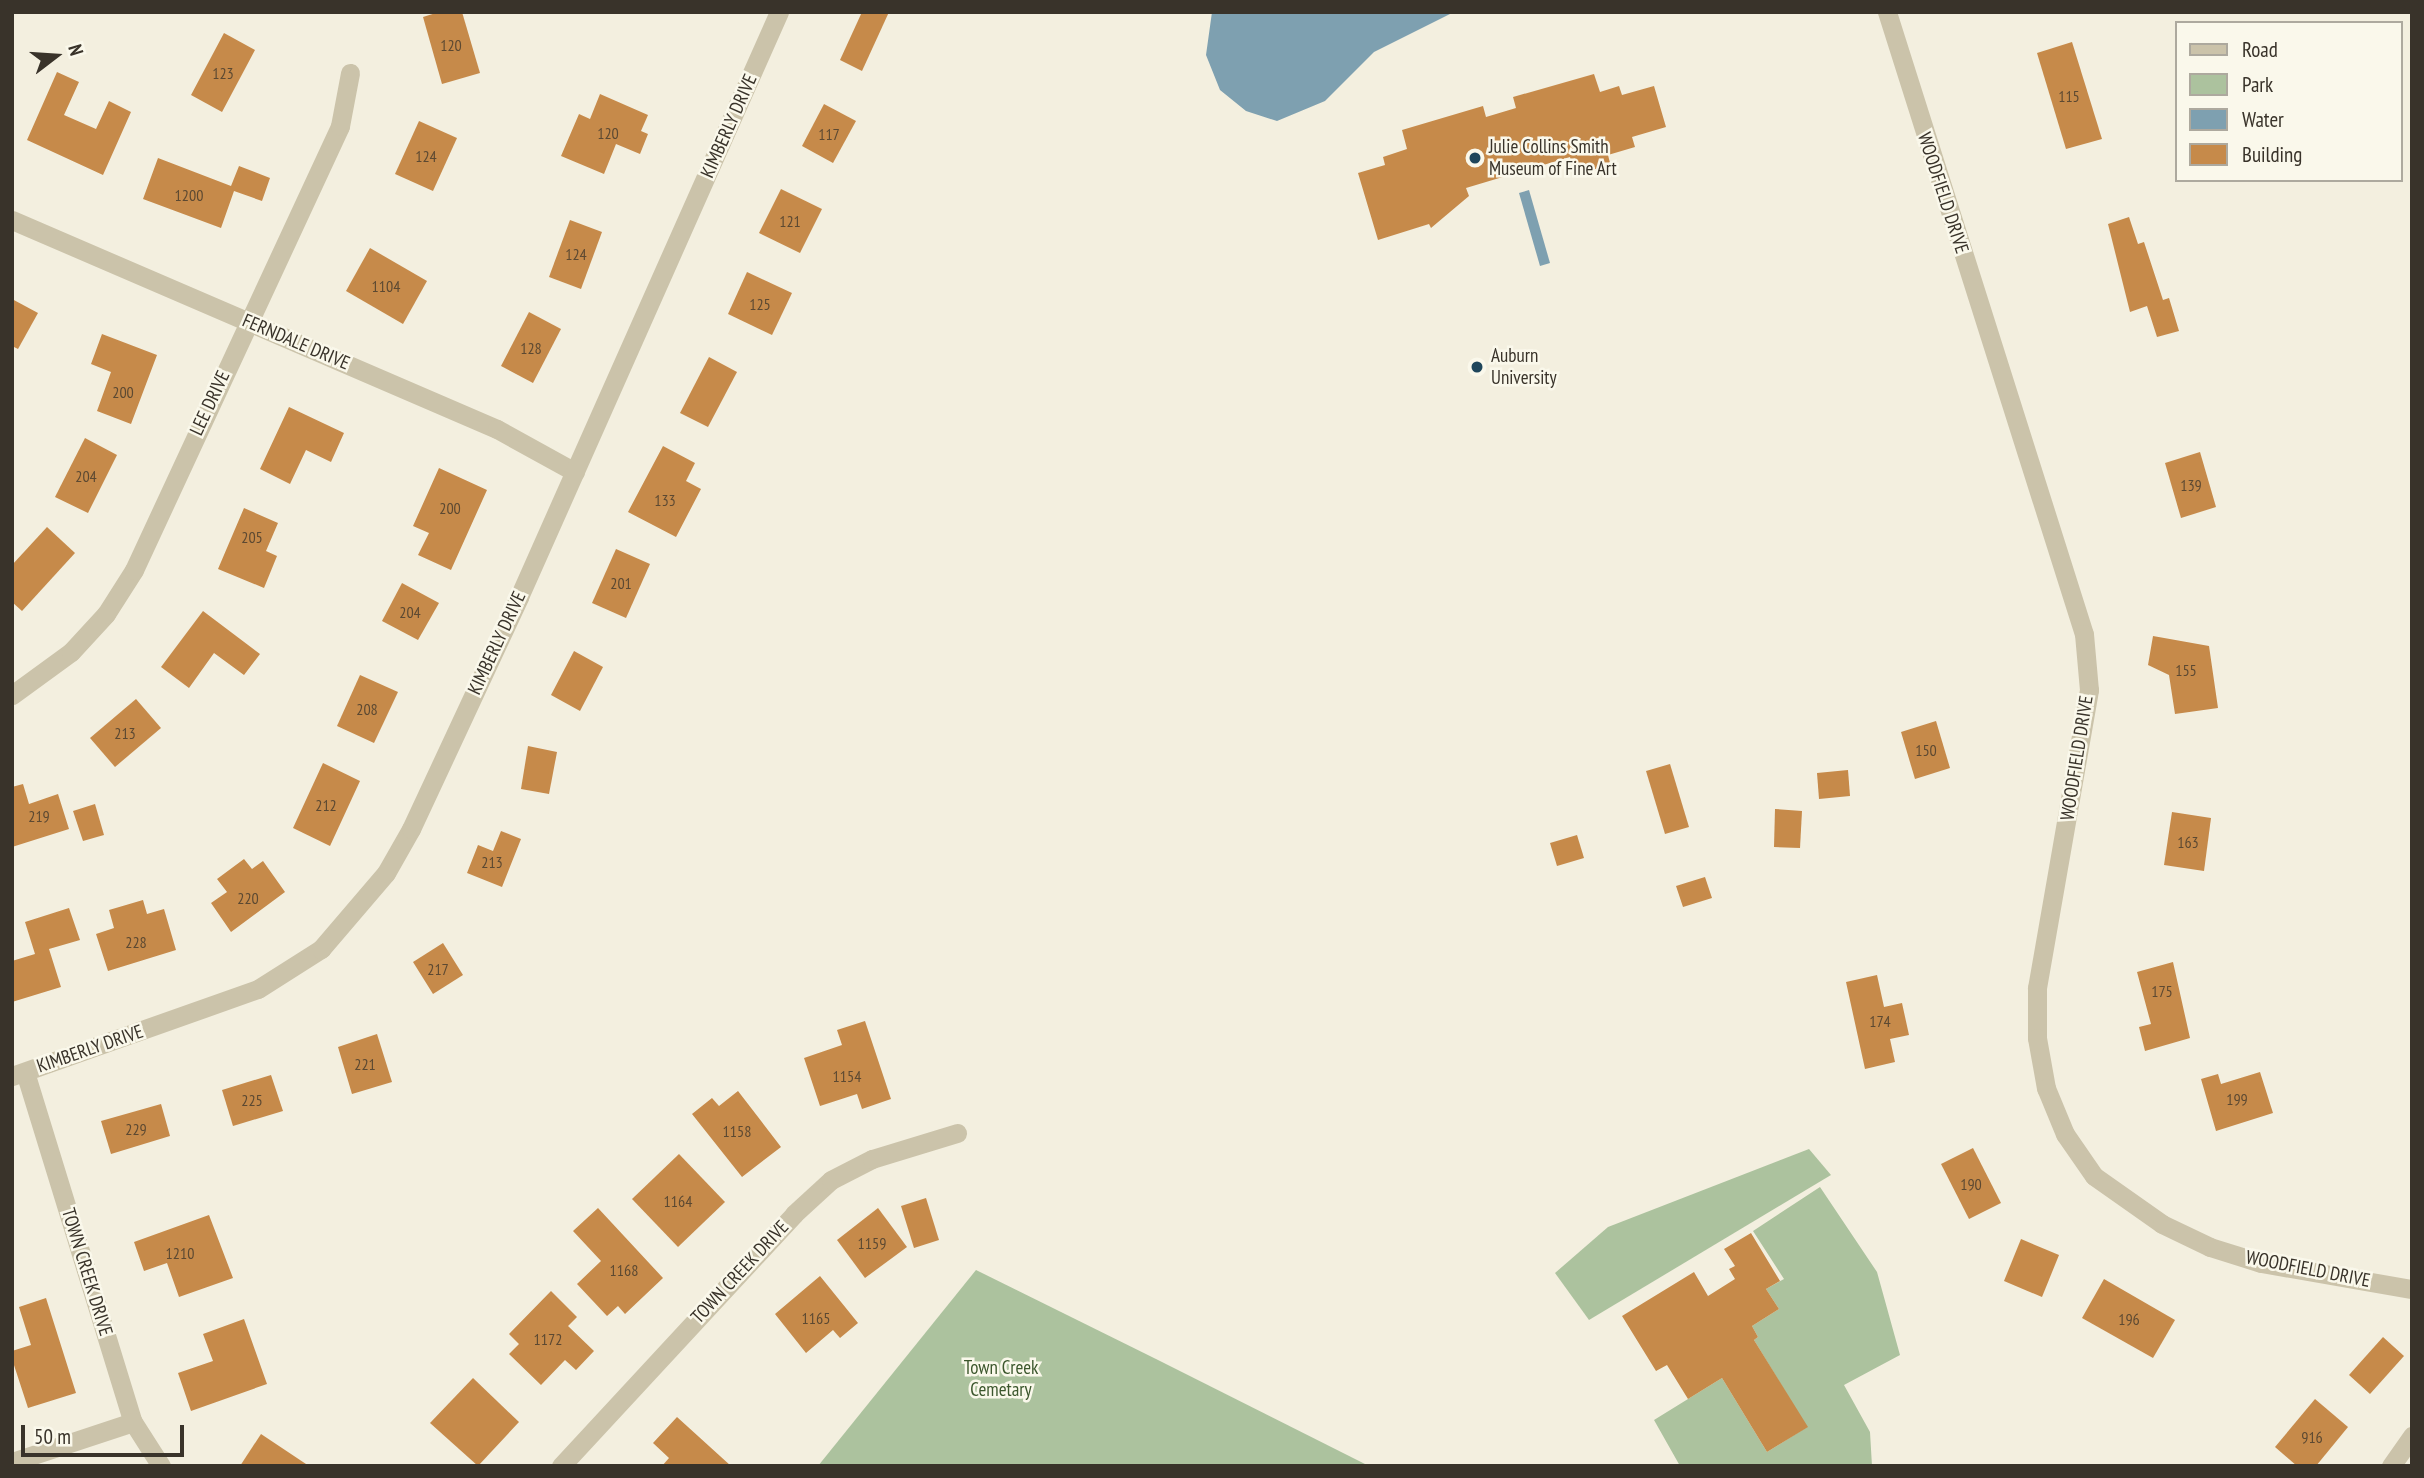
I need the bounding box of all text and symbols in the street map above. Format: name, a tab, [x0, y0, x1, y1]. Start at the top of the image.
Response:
north arrow	[21, 21, 91, 91]
legend	[2176, 21, 2403, 182]
house number: 120	[440, 35, 462, 55]
text: Road	[2242, 36, 2278, 63]
text: N	[63, 41, 89, 58]
house number: 123	[212, 63, 234, 83]
street label: KIMBERLY DRIVE	[696, 70, 762, 182]
text: Park	[2242, 71, 2273, 98]
house number: 115	[2058, 86, 2080, 106]
text: Water	[2242, 106, 2284, 133]
house number: 120	[597, 123, 619, 143]
house number: 117	[818, 124, 840, 144]
street label: WOODFIELD DRIVE	[1913, 130, 1973, 256]
place label: Julie Collins Smith Museum of Fine Art	[1489, 136, 1617, 180]
text: Building	[2242, 141, 2302, 168]
house number: 124	[415, 146, 437, 166]
marker: Julie Collins Smith Museum of Fine Art	[1467, 150, 1483, 166]
house number: 1200	[175, 185, 203, 205]
house number: 121	[779, 211, 801, 231]
house number: 124	[565, 244, 587, 264]
house number: 1104	[372, 276, 400, 296]
house number: 125	[749, 294, 771, 314]
street label: FERNDALE DRIVE	[239, 309, 353, 375]
house number: 128	[520, 338, 542, 358]
place label: Auburn University	[1491, 345, 1557, 389]
marker: Auburn University	[1469, 359, 1485, 375]
street label: LEE DRIVE	[185, 367, 235, 439]
house number: 200	[112, 382, 134, 402]
house number: 204	[75, 466, 97, 486]
house number: 139	[2180, 475, 2202, 495]
house number: 133	[654, 490, 676, 510]
house number: 200	[439, 498, 461, 518]
house number: 205	[241, 527, 263, 547]
house number: 201	[610, 573, 632, 593]
street label: KIMBERLY DRIVE	[463, 588, 531, 698]
house number: 204	[399, 602, 421, 622]
house number: 155	[2175, 660, 2197, 680]
street label: WOODFIELD DRIVE	[2056, 694, 2098, 822]
house number: 208	[356, 699, 378, 719]
house number: 213	[114, 723, 136, 743]
house number: 150	[1915, 740, 1937, 760]
house number: 212	[315, 795, 337, 815]
house number: 219	[28, 806, 50, 826]
house number: 163	[2177, 832, 2199, 852]
house number: 213	[481, 852, 503, 872]
house number: 220	[237, 888, 259, 908]
house number: 228	[125, 932, 147, 952]
house number: 217	[427, 959, 449, 979]
house number: 175	[2151, 981, 2173, 1001]
house number: 174	[1869, 1011, 1891, 1031]
street label: KIMBERLY DRIVE	[34, 1020, 146, 1078]
house number: 221	[354, 1054, 376, 1074]
house number: 1154	[833, 1066, 861, 1086]
house number: 199	[2226, 1089, 2248, 1109]
house number: 225	[241, 1090, 263, 1110]
house number: 229	[125, 1119, 147, 1139]
house number: 1158	[723, 1121, 751, 1141]
house number: 190	[1960, 1174, 1982, 1194]
house number: 1164	[664, 1191, 692, 1211]
street label: TOWN CREEK DRIVE	[57, 1205, 117, 1339]
street label: TOWN CREEK DRIVE	[686, 1216, 794, 1328]
house number: 1159	[858, 1233, 886, 1253]
house number: 1210	[166, 1243, 194, 1263]
street label: WOODFIELD DRIVE	[2244, 1246, 2372, 1292]
house number: 1168	[610, 1260, 638, 1280]
house number: 1165	[802, 1308, 830, 1328]
house number: 196	[2118, 1309, 2140, 1329]
house number: 1172	[534, 1329, 562, 1349]
park label: Town Creek Cemetary	[964, 1357, 1038, 1401]
scale bar	[24, 1412, 187, 1456]
text: 50 m	[34, 1423, 71, 1450]
house number: 916	[2301, 1427, 2323, 1447]

